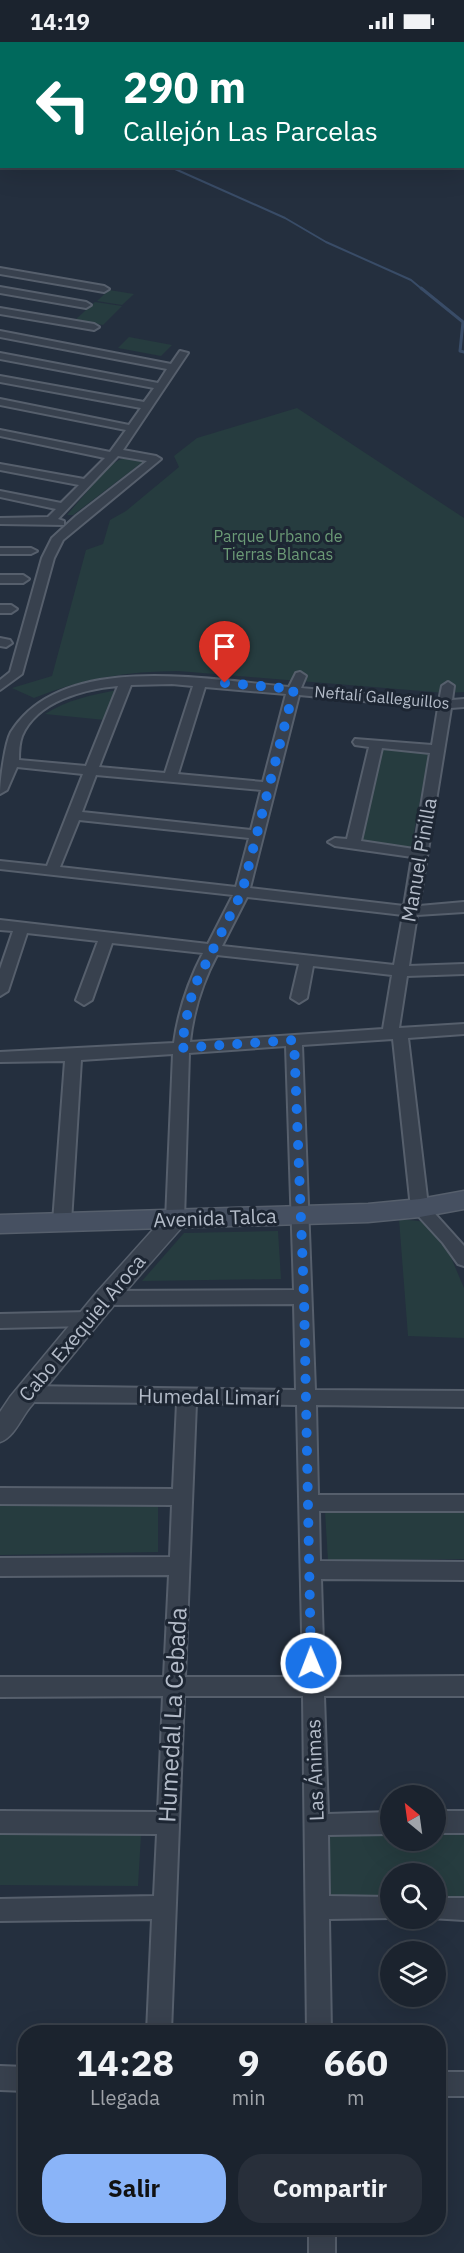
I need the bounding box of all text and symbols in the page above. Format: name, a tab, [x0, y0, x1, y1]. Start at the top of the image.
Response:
text: 14:19	[30, 7, 90, 36]
text: 290 m	[123, 60, 246, 115]
icon: left	[24, 66, 102, 144]
text: Callejón Las Parcelas	[123, 113, 378, 148]
park label: Parque Urbano de Tierras Blancas	[213, 526, 343, 564]
pin	[199, 621, 250, 683]
icon: arrive	[208, 630, 241, 663]
street label: Neftalí Galleguillos	[314, 681, 450, 713]
street label: Manuel Pinilla	[394, 795, 443, 924]
street label: Avenida Talca	[153, 1202, 277, 1233]
street label: Cabo Exequiel Aroca	[12, 1248, 151, 1407]
street label: Humedal Limarí	[138, 1382, 280, 1411]
street label: Humedal La Cebada	[150, 1606, 194, 1823]
position arrow	[279, 1631, 343, 1695]
street label: Las Ánimas	[299, 1718, 330, 1822]
north arrow	[380, 1785, 446, 1851]
map controls	[380, 1785, 446, 2007]
button: search	[380, 1863, 446, 1929]
button: layers	[380, 1941, 446, 2007]
text: 14:28	[76, 2039, 174, 2086]
text: 9	[238, 2039, 260, 2086]
text: 660	[323, 2039, 388, 2086]
text: Llegada	[90, 2084, 160, 2111]
text: min	[232, 2084, 266, 2111]
text: m	[347, 2084, 365, 2111]
button: Salir	[42, 2154, 226, 2223]
button: Compartir	[238, 2154, 422, 2223]

